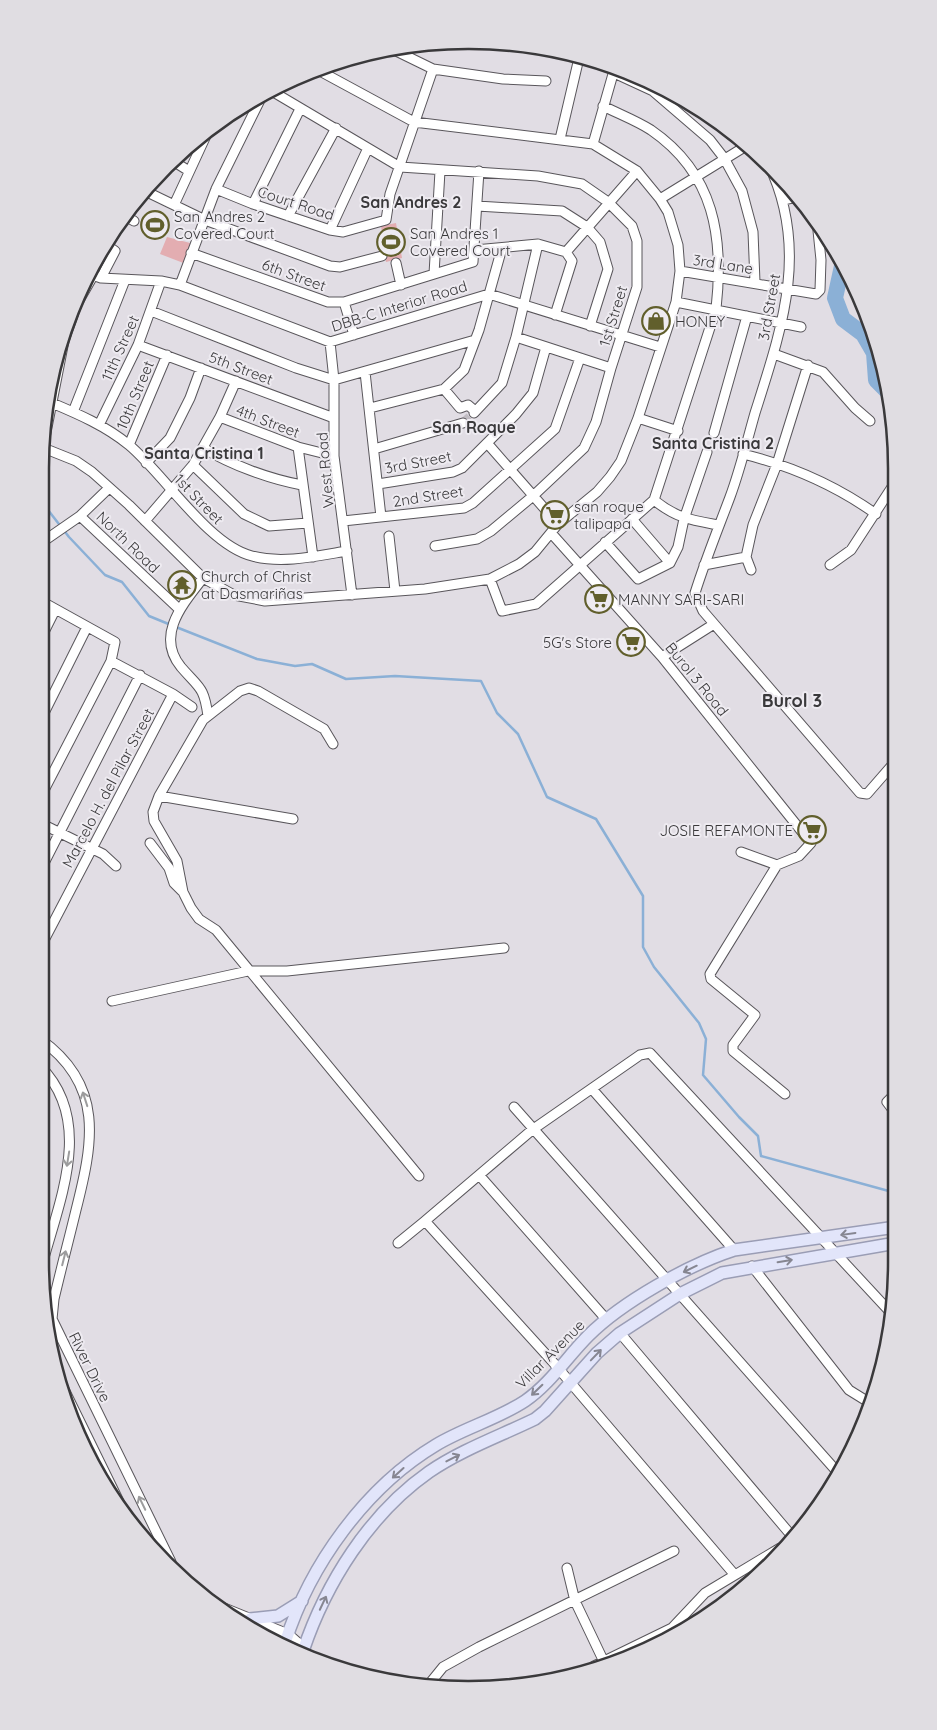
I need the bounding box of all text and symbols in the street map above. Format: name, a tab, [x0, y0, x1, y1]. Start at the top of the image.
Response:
street label: Court Road	[255, 182, 337, 224]
district label: San Andres 2	[361, 192, 461, 212]
place label: San Andres 2 Covered Court	[174, 207, 274, 243]
sports icon: San Andres 2 Covered Court	[140, 210, 170, 240]
place label: San Andres 1 Covered Court	[410, 224, 510, 260]
sports icon: San Andres 1 Covered Court	[376, 227, 406, 257]
street label: 3rd Lane	[692, 250, 754, 278]
street label: 6th Street	[259, 255, 329, 295]
street label: 3rd Street	[754, 272, 784, 342]
street label: DBB-C Interior Road	[329, 276, 469, 336]
street label: 1st Street	[595, 283, 631, 349]
shop icon: HONEY	[641, 306, 671, 336]
street label: 11th Street	[97, 312, 143, 384]
place label: HONEY	[675, 312, 726, 331]
street label: 5th Street	[206, 347, 276, 389]
street label: 10th Street	[112, 358, 158, 432]
street label: 4th Street	[234, 400, 302, 442]
district label: San Roque	[432, 417, 516, 437]
street label: West Road	[312, 431, 338, 509]
district label: Santa Cristina 2	[652, 433, 774, 453]
district label: Santa Cristina 1	[144, 443, 264, 463]
street label: 3rd Street	[383, 446, 453, 478]
street label: 1st Street	[170, 470, 228, 528]
street label: 2nd Street	[391, 481, 465, 511]
place label: san roque talipapa	[574, 497, 644, 533]
supermarket icon: san roque talipapa	[540, 500, 570, 530]
street label: North Road	[92, 507, 164, 577]
place label: Church of Christ at Dasmariñas	[201, 567, 312, 603]
temple icon: Church of Christ at Dasmariñas	[167, 570, 197, 600]
supermarket icon: MANNY SARI-SARI	[584, 584, 614, 614]
place label: MANNY SARI-SARI	[618, 590, 744, 609]
supermarket icon: 5G's Store	[616, 627, 646, 657]
place label: 5G's Store	[543, 633, 612, 652]
street label: Burol 3 Road	[661, 638, 733, 720]
district label: Burol 3	[762, 689, 822, 712]
street label: Marcelo H. del Pilar Street	[58, 705, 158, 871]
supermarket icon: JOSIE REFAMONTE	[797, 815, 827, 845]
place label: JOSIE REFAMONTE	[659, 821, 793, 840]
one-way arrow	[79, 1091, 89, 1107]
one-way arrow	[63, 1150, 73, 1166]
one-way arrow	[840, 1229, 856, 1239]
one-way arrow	[60, 1250, 69, 1266]
one-way arrow	[776, 1256, 792, 1266]
one-way arrow	[683, 1265, 698, 1274]
street label: Villar Avenue	[511, 1315, 589, 1393]
street label: River Drive	[65, 1329, 115, 1405]
one-way arrow	[590, 1349, 602, 1361]
one-way arrow	[531, 1384, 543, 1396]
one-way arrow	[445, 1453, 460, 1463]
one-way arrow	[392, 1467, 405, 1478]
one-way arrow	[136, 1496, 146, 1511]
one-way arrow	[319, 1596, 328, 1611]

